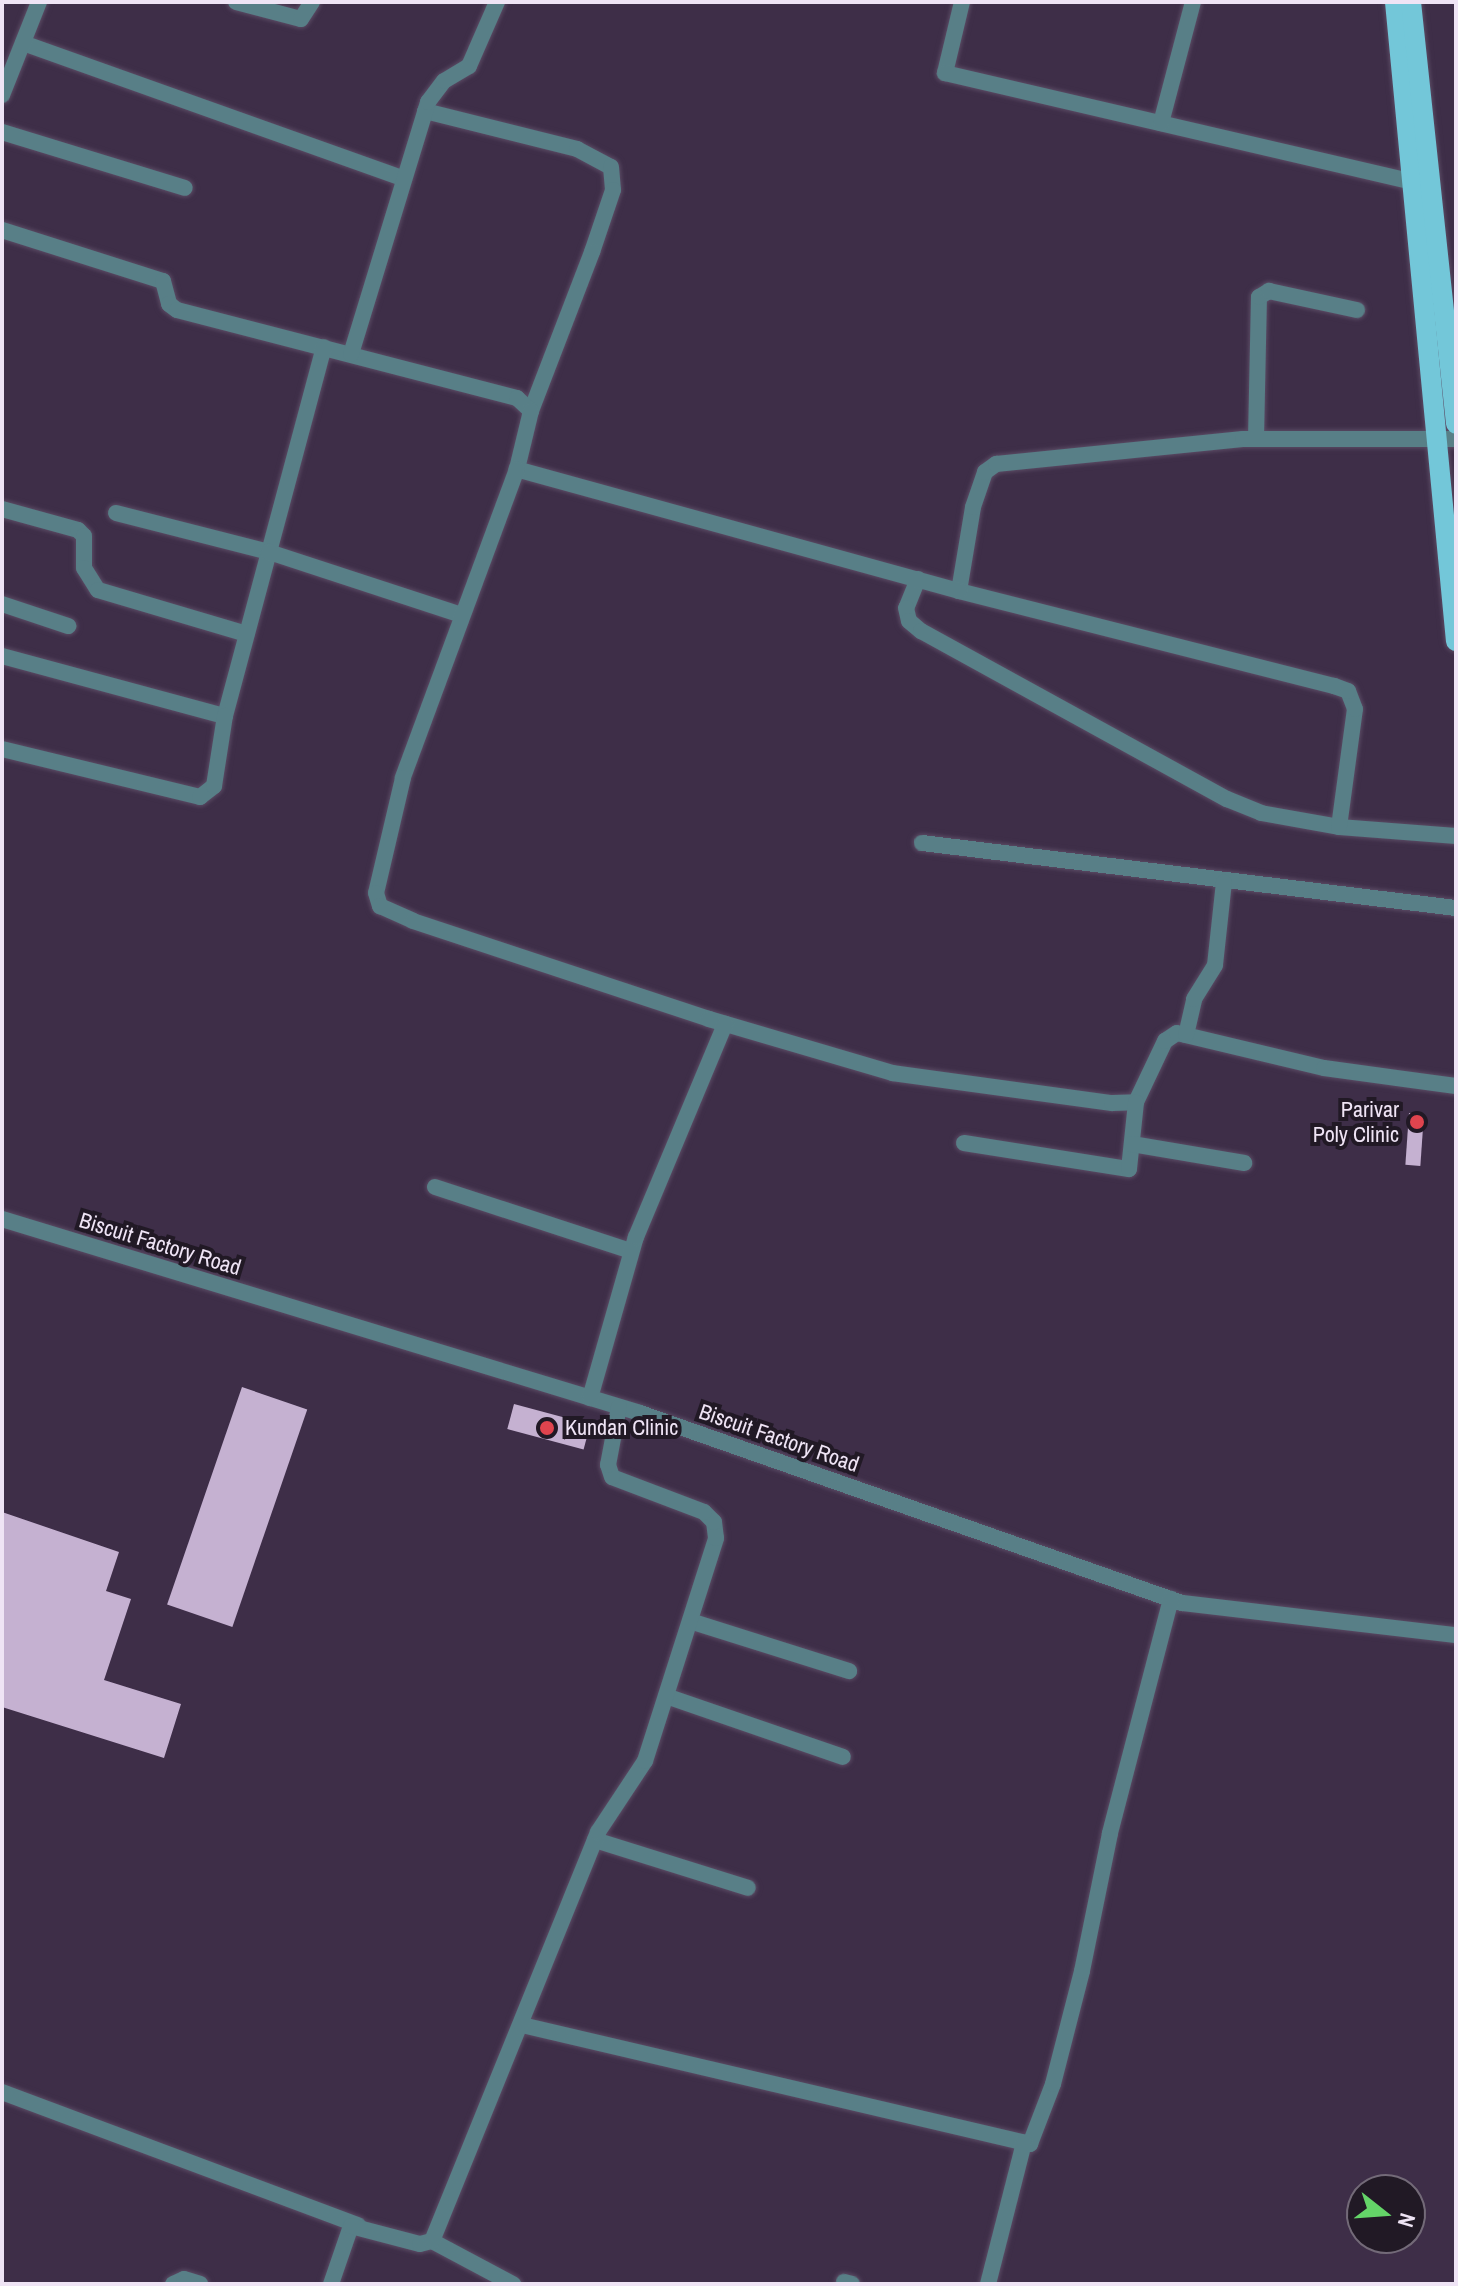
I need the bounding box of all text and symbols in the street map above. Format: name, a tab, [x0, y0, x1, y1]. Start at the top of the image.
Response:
place label: Parivar Poly Clinic	[1313, 1096, 1399, 1148]
marker: Parivar Poly Clinic	[1406, 1111, 1428, 1133]
street label: Biscuit Factory Road	[76, 1207, 244, 1281]
street label: Biscuit Factory Road	[695, 1398, 863, 1478]
place label: Kundan Clinic	[565, 1415, 678, 1441]
marker: Kundan Clinic	[536, 1417, 558, 1439]
north arrow	[1346, 2174, 1426, 2254]
text: N	[1391, 2210, 1423, 2231]

